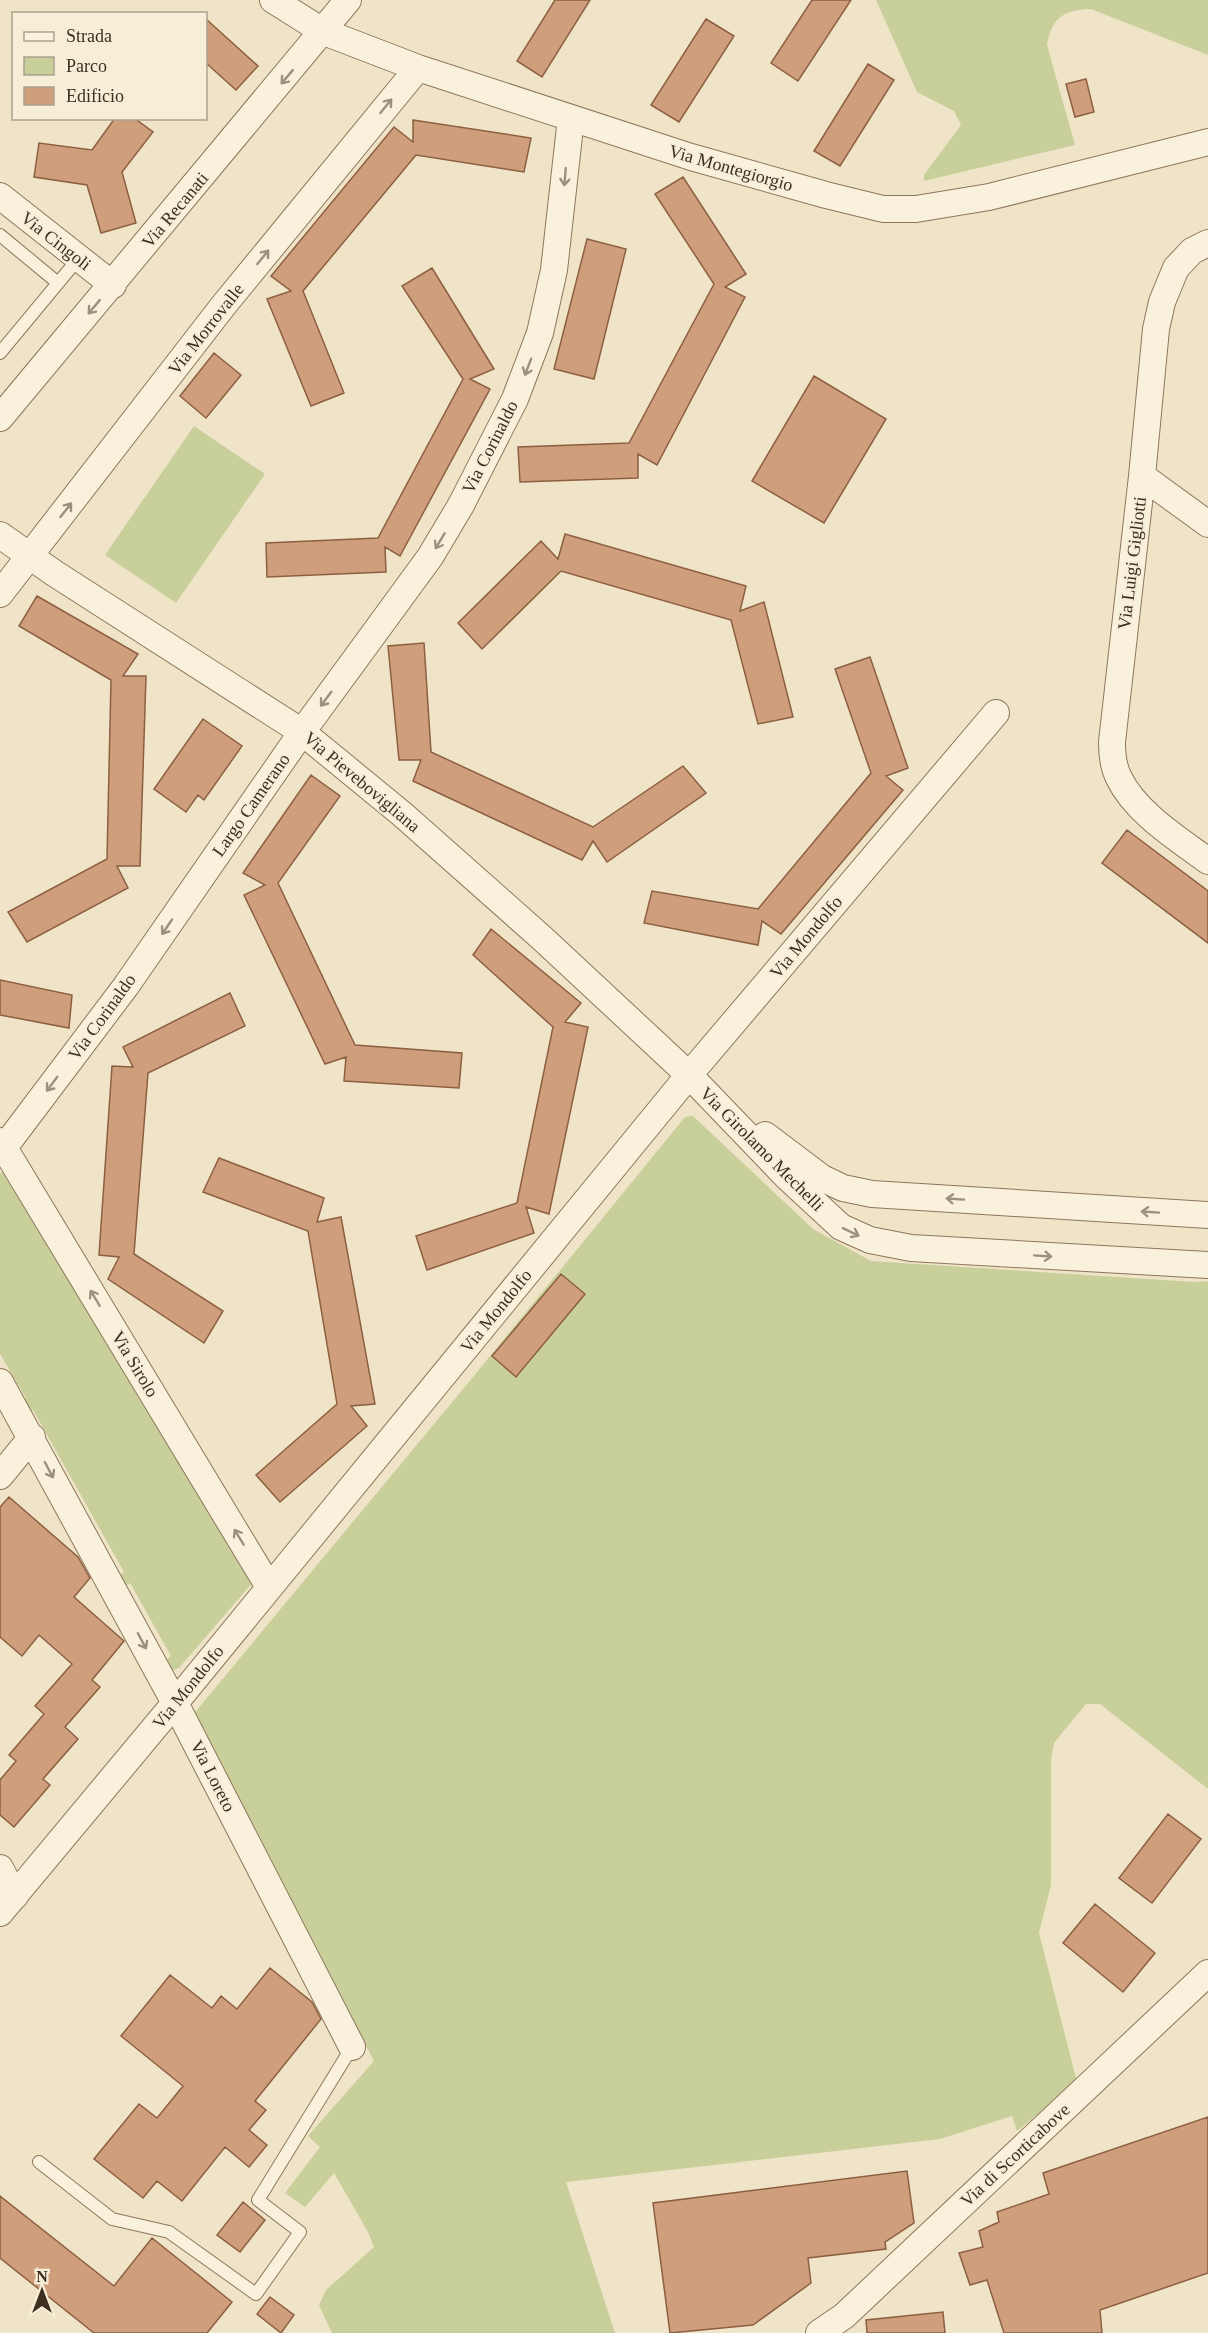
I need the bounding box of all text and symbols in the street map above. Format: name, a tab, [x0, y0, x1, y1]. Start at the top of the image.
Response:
legend	[12, 12, 207, 120]
text: Strada	[66, 26, 112, 46]
text: Parco	[66, 56, 107, 76]
one-way arrow	[280, 69, 293, 85]
text: Edificio	[66, 86, 124, 106]
one-way arrow	[380, 98, 393, 114]
street label: Via Montegiorgio	[667, 141, 795, 195]
one-way arrow	[559, 166, 570, 186]
street label: Via Recanati	[138, 168, 212, 252]
street label: Via Cingoli	[17, 207, 95, 275]
one-way arrow	[257, 249, 270, 265]
street label: Via Morrovalle	[164, 279, 248, 379]
one-way arrow	[87, 299, 101, 314]
one-way arrow	[522, 358, 533, 376]
street label: Via Corinaldo	[458, 397, 522, 497]
street label: Via Luigi Gigliotti	[1114, 495, 1150, 631]
one-way arrow	[59, 503, 72, 519]
one-way arrow	[434, 532, 446, 549]
one-way arrow	[320, 691, 333, 707]
street label: Via Pievebovigliana	[300, 728, 424, 836]
street label: Largo Camerano	[208, 750, 294, 860]
street label: Via Mondolfo	[766, 892, 846, 982]
one-way arrow	[161, 918, 173, 934]
street label: Via Corinaldo	[64, 970, 140, 1064]
one-way arrow	[46, 1076, 59, 1092]
street label: Via Girolamo Mechelli	[696, 1083, 828, 1215]
one-way arrow	[946, 1194, 966, 1205]
one-way arrow	[1140, 1207, 1160, 1218]
one-way arrow	[842, 1226, 859, 1238]
one-way arrow	[1033, 1250, 1053, 1261]
street label: Via Mondolfo	[456, 1265, 536, 1357]
one-way arrow	[89, 1290, 101, 1307]
street label: Via Sirolo	[108, 1327, 162, 1401]
one-way arrow	[44, 1460, 55, 1478]
one-way arrow	[233, 1529, 245, 1546]
one-way arrow	[136, 1632, 148, 1649]
street label: Via Mondolfo	[148, 1641, 228, 1733]
street label: Via Loreto	[187, 1737, 239, 1815]
street label: Via di Scorticabove	[956, 2099, 1074, 2211]
north arrow	[12, 2261, 72, 2321]
text: N	[36, 2268, 48, 2285]

